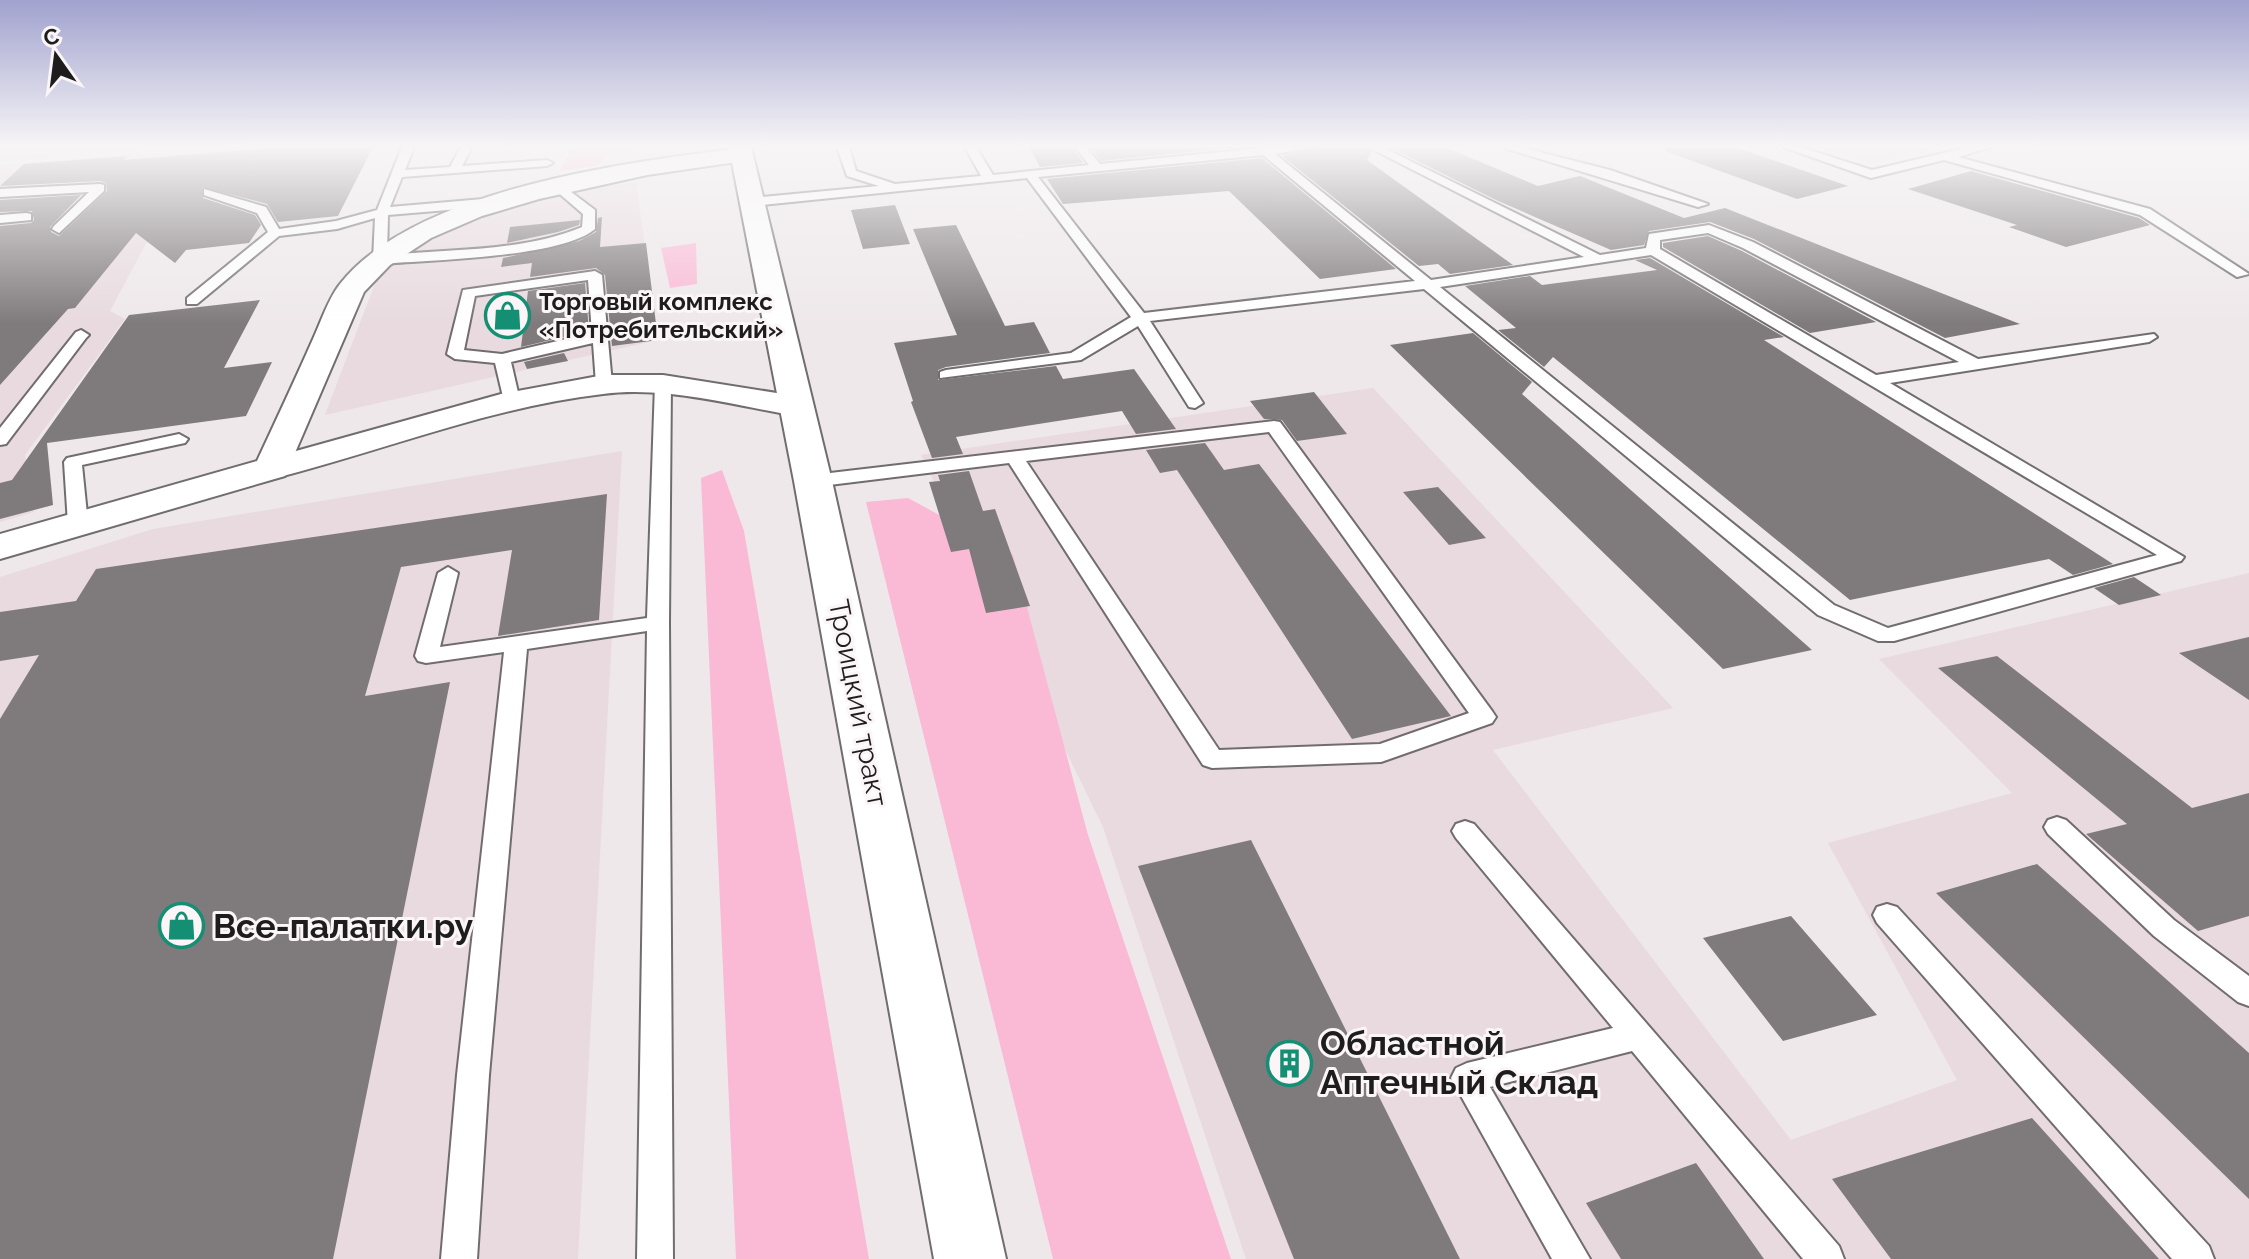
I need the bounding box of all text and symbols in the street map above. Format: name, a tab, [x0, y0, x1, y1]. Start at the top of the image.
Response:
north arrow	[16, 16, 96, 96]
text: С	[41, 22, 62, 51]
place label: Торговый комплекс «Потребительский»	[539, 287, 783, 344]
shop icon: Торговый комплекс «Потребительский»	[484, 291, 532, 339]
street label: Троицкий тракт	[822, 597, 894, 809]
shop icon: Все-палатки.ру	[158, 902, 206, 950]
place label: Все-палатки.ру	[213, 906, 474, 946]
place label: Областной Аптечный Склад	[1320, 1023, 1598, 1102]
building icon: Областной Аптечный Склад	[1265, 1039, 1313, 1087]

